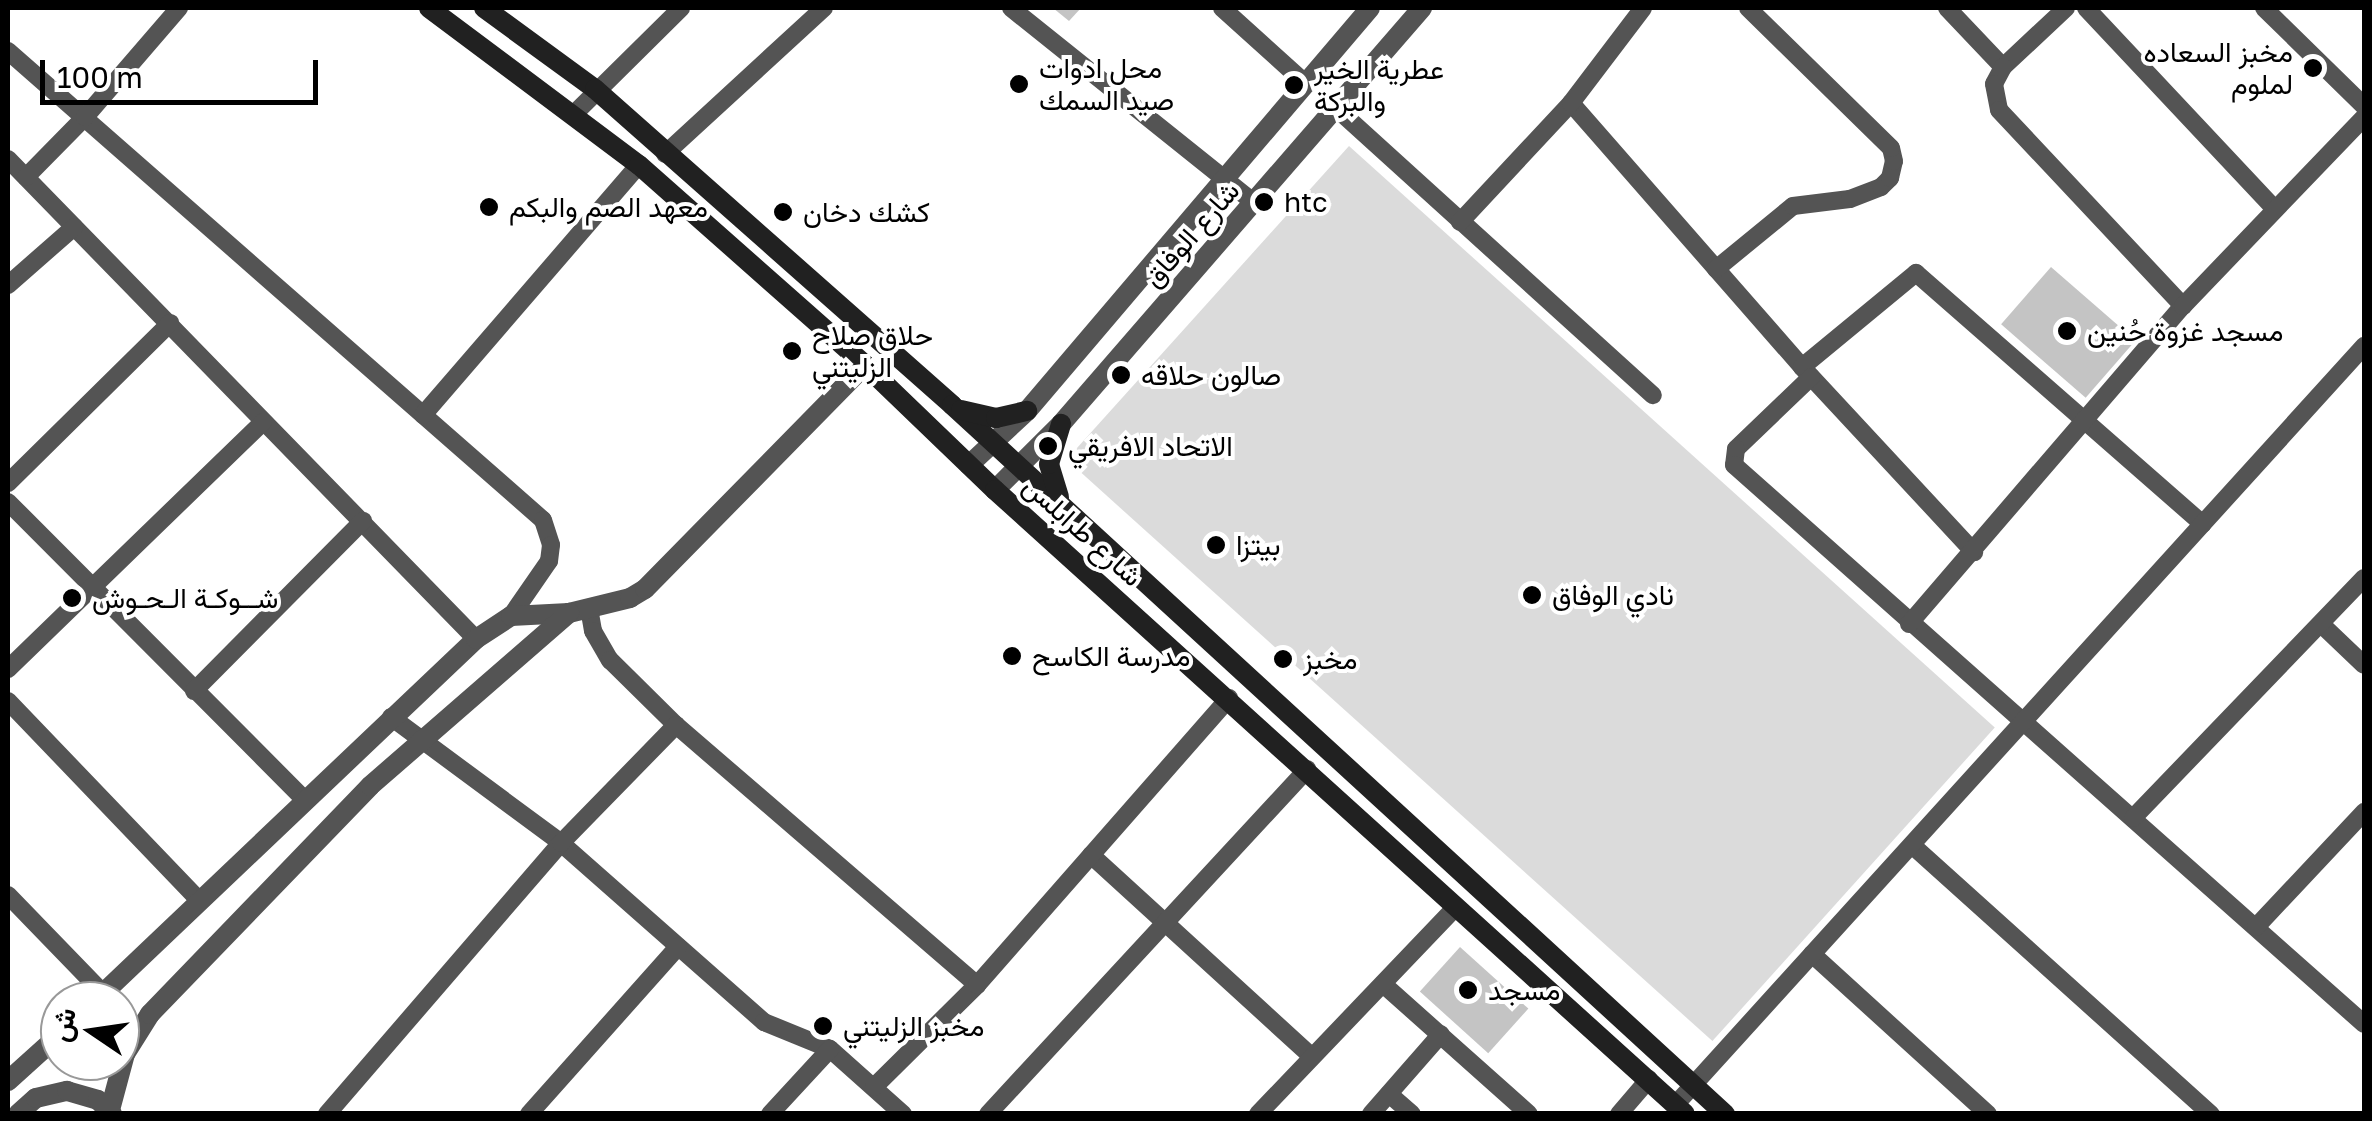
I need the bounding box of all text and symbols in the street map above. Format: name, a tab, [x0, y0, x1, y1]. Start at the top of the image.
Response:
place label: مخبز السعاده لملوم	[2143, 35, 2293, 101]
scale bar	[45, 40, 322, 102]
place label: محل ادوات صيد السمك	[1039, 51, 1174, 117]
place label: عطرية الخير والبركة	[1314, 52, 1444, 118]
marker: مخبز السعاده لملوم	[2302, 57, 2324, 79]
text: 100 m	[57, 59, 143, 95]
marker: محل ادوات صيد السمك	[1008, 73, 1030, 95]
marker: عطرية الخير والبركة	[1283, 74, 1305, 96]
street label: شارع الوفاق	[1136, 174, 1246, 294]
place label: htc	[1284, 185, 1327, 219]
place label: معهد الصم والبكم	[509, 190, 708, 224]
marker: htc	[1253, 191, 1275, 213]
place label: كشك دخان	[803, 195, 930, 229]
marker: معهد الصم والبكم	[478, 196, 500, 218]
marker: كشك دخان	[772, 201, 794, 223]
place label: مسجد غزوة حُنين	[2087, 314, 2284, 348]
place label: حلاق صلاح الزليتني	[812, 318, 933, 384]
marker: مسجد غزوة حُنين	[2056, 320, 2078, 342]
marker: حلاق صلاح الزليتني	[781, 340, 803, 362]
place label: صالون حلاقه	[1141, 358, 1281, 392]
marker: صالون حلاقه	[1110, 364, 1132, 386]
place label: الاتحاد الافريقي	[1068, 429, 1233, 463]
marker: الاتحاد الافريقي	[1037, 435, 1059, 457]
street label: شارع طرابلس	[1016, 469, 1150, 593]
place label: بيتزا	[1236, 528, 1281, 562]
marker: بيتزا	[1205, 534, 1227, 556]
place label: نادي الوفاق	[1552, 578, 1674, 612]
place label: شــوكـة الـحـوش	[92, 581, 278, 615]
marker: نادي الوفاق	[1521, 584, 1543, 606]
marker: شــوكـة الـحـوش	[61, 587, 83, 609]
place label: مدرسة الكاسح	[1032, 639, 1190, 673]
place label: مخبز	[1303, 642, 1358, 676]
marker: مدرسة الكاسح	[1001, 645, 1023, 667]
marker: مخبز	[1272, 648, 1294, 670]
place label: مسجد	[1488, 973, 1561, 1007]
marker: مسجد	[1457, 979, 1479, 1001]
north arrow	[40, 981, 140, 1081]
text: ش	[42, 1004, 82, 1045]
place label: مخبز الزليتني	[843, 1009, 985, 1043]
marker: مخبز الزليتني	[812, 1015, 834, 1037]

